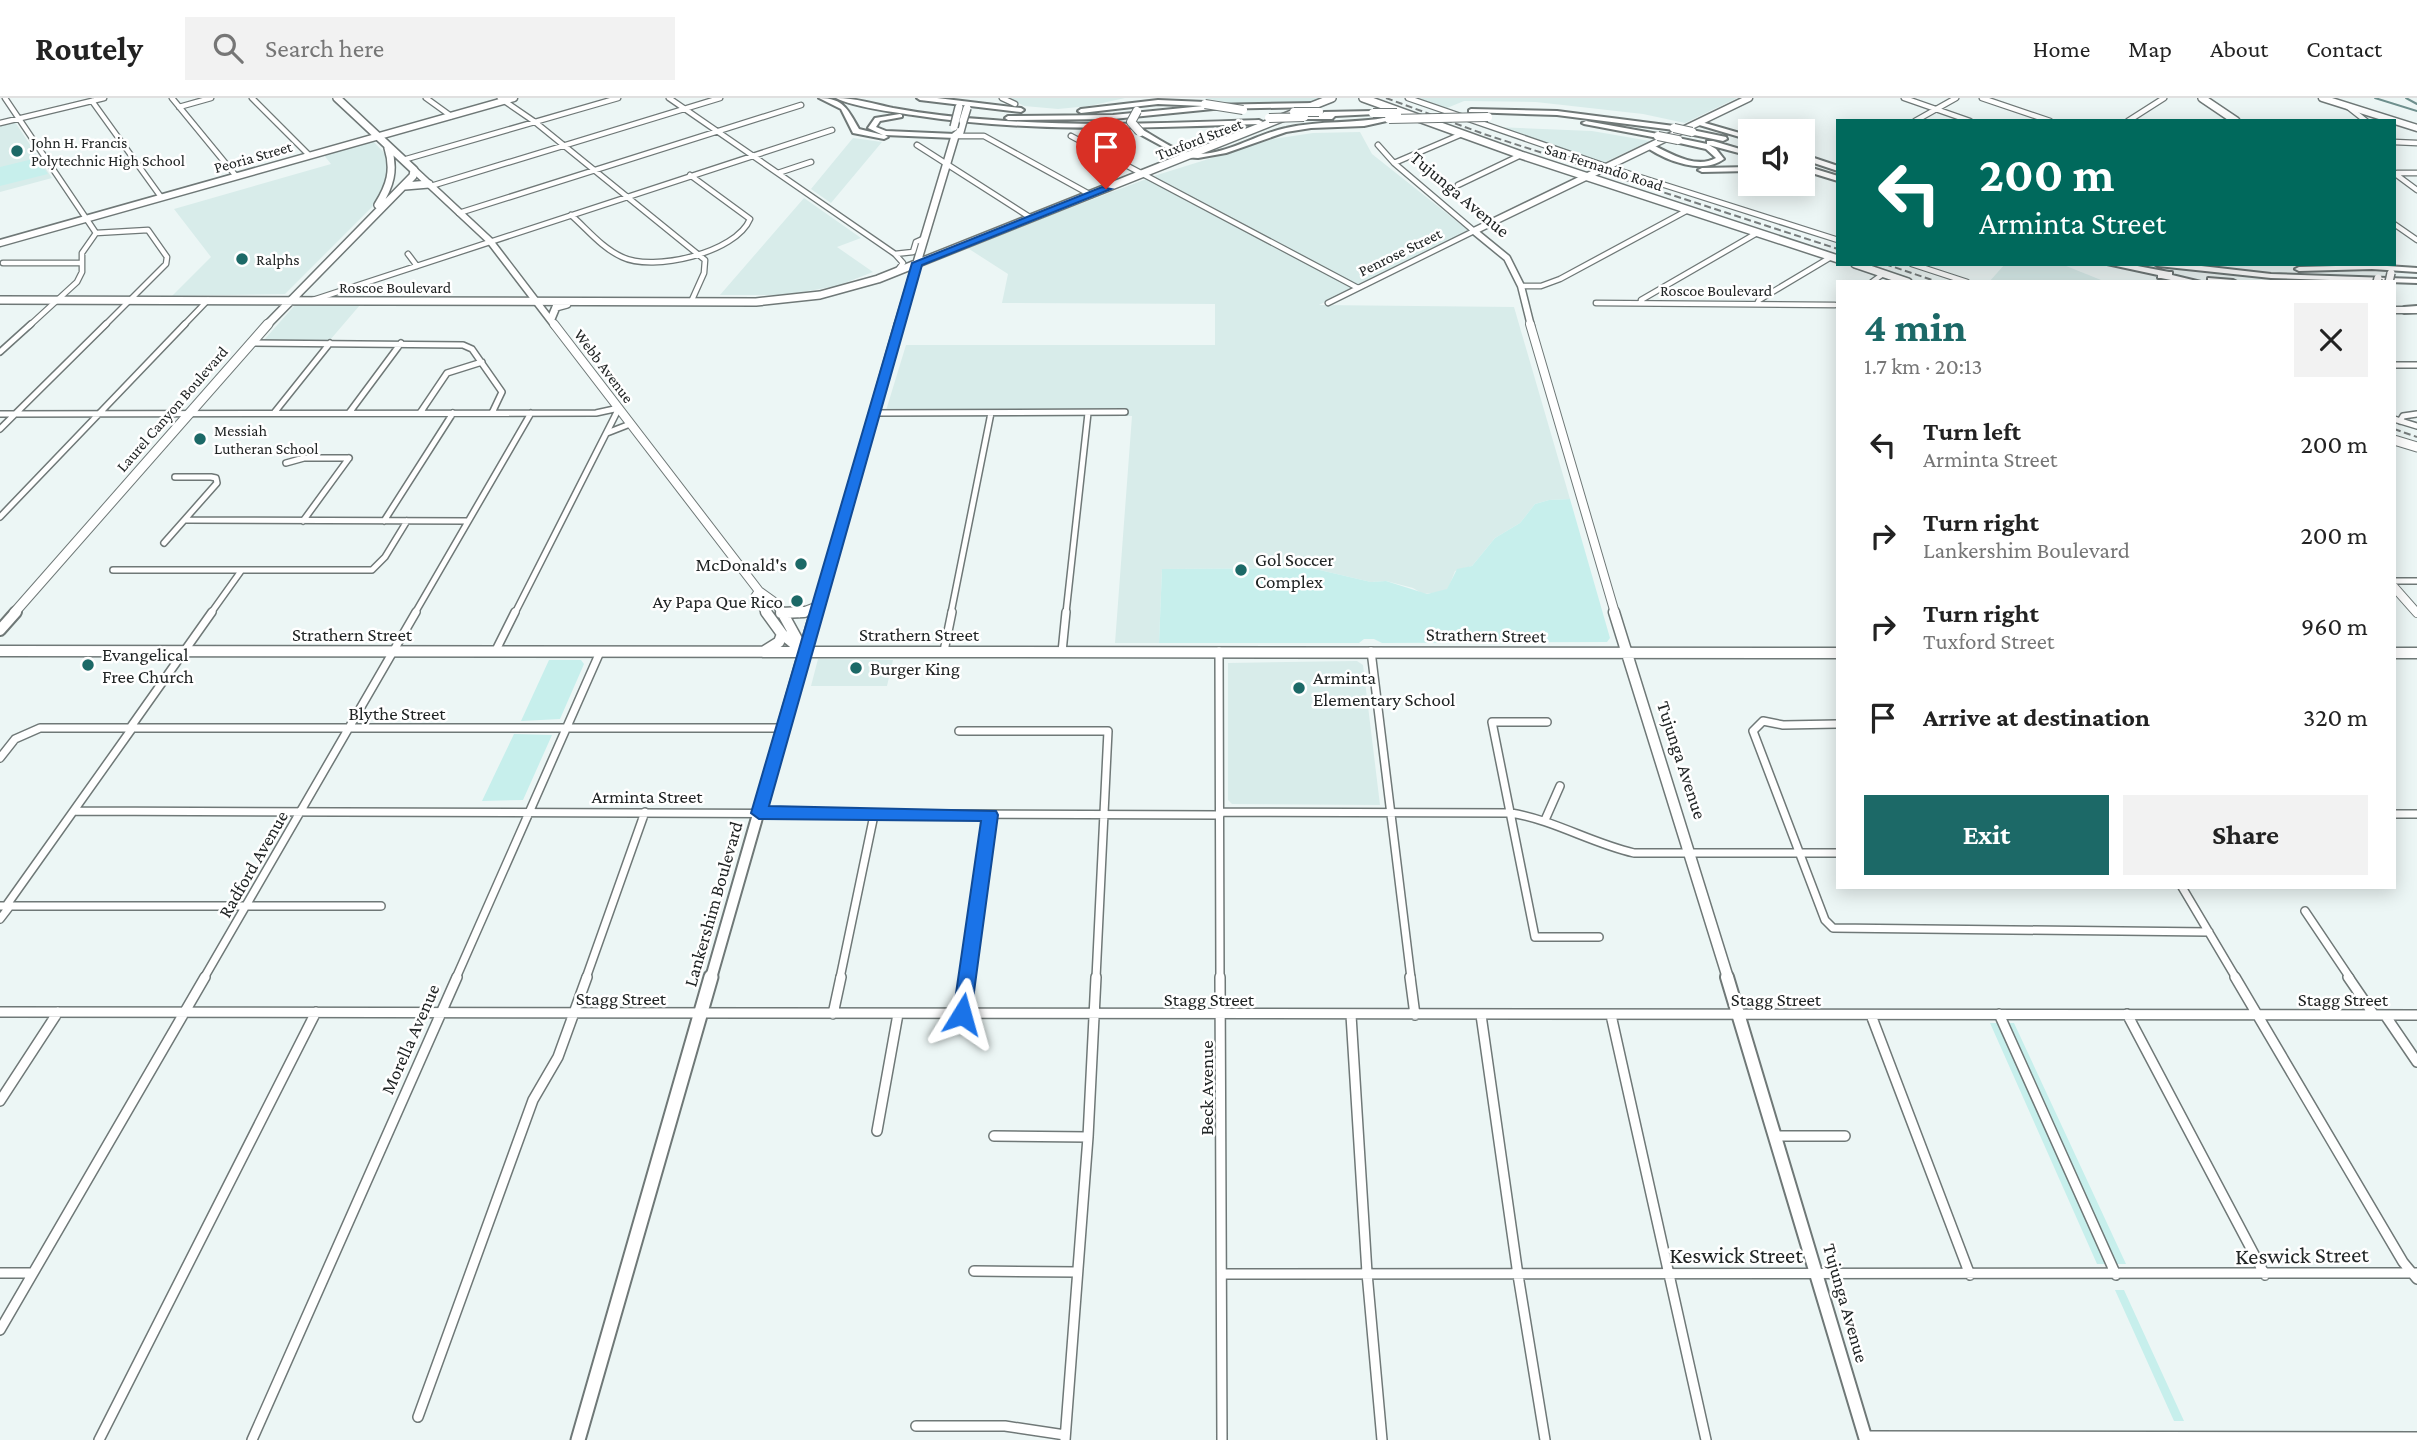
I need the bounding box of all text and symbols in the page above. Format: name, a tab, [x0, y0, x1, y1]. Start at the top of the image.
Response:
search box	[185, 17, 675, 80]
icon: search	[209, 29, 247, 67]
text: Routely	[35, 30, 143, 67]
text: Search here	[265, 34, 384, 63]
text: Home	[2033, 35, 2090, 62]
text: Map	[2128, 35, 2172, 62]
text: About	[2210, 35, 2268, 62]
text: Contact	[2306, 35, 2382, 62]
street label: Tuxford Street	[1153, 114, 1245, 163]
pin	[1076, 117, 1136, 189]
map controls	[1738, 119, 1815, 196]
button: sound	[1738, 119, 1815, 196]
icon: arrive	[1087, 128, 1125, 166]
place label: John H. Francis Polytechnic High School	[29, 134, 185, 170]
street label: Peoria Street	[212, 138, 295, 176]
street label: San Fernando Road	[1543, 140, 1666, 194]
marker: John H. Francis Polytechnic High School	[9, 143, 25, 159]
street label: Tujunga Avenue	[1406, 147, 1514, 242]
icon: left	[1864, 147, 1955, 238]
text: 200 m	[1979, 147, 2114, 202]
text: Arminta Street	[1979, 205, 2166, 241]
street label: Penrose Street	[1356, 224, 1445, 279]
marker: Ralphs	[234, 251, 250, 267]
place label: Ralphs	[256, 251, 300, 269]
street label: Roscoe Boulevard	[339, 279, 452, 296]
street label: Roscoe Boulevard	[1660, 282, 1773, 299]
text: 4 min	[1864, 303, 1967, 350]
button: close	[2294, 303, 2368, 377]
street label: Webb Avenue	[571, 326, 637, 406]
street label: Laurel Canyon Boulevard	[113, 342, 232, 476]
text: 1.7 km · 20:13	[1864, 353, 1983, 379]
text: Turn left	[1923, 417, 2021, 446]
place label: Messiah Lutheran School	[214, 422, 318, 457]
icon: left	[1864, 426, 1902, 464]
text: 200 m	[2300, 430, 2368, 459]
marker: Messiah Lutheran School	[192, 431, 208, 447]
text: Arminta Street	[1923, 446, 2057, 472]
text: Turn right	[1923, 508, 2039, 537]
icon: right	[1864, 517, 1902, 555]
text: 200 m	[2300, 521, 2368, 550]
text: Lankershim Boulevard	[1923, 537, 2130, 563]
place label: Gol Soccer Complex	[1255, 549, 1334, 592]
place label: McDonald's	[695, 554, 787, 575]
marker: McDonald's	[793, 556, 809, 572]
marker: Gol Soccer Complex	[1233, 562, 1249, 578]
place label: Ay Papa Que Rico	[652, 591, 783, 612]
marker: Ay Papa Que Rico	[789, 593, 805, 609]
text: Turn right	[1923, 599, 2039, 628]
icon: right	[1864, 608, 1902, 646]
text: 960 m	[2301, 612, 2368, 641]
street label: Strathern Street	[1426, 623, 1547, 647]
street label: Strathern Street	[292, 624, 413, 645]
street label: Strathern Street	[859, 624, 980, 645]
text: Tuxford Street	[1923, 628, 2055, 654]
place label: Evangelical Free Church	[102, 644, 194, 687]
marker: Evangelical Free Church	[80, 657, 96, 673]
place label: Burger King	[870, 658, 960, 679]
marker: Burger King	[848, 660, 864, 676]
place label: Arminta Elementary School	[1313, 667, 1455, 710]
marker: Arminta Elementary School	[1291, 680, 1307, 696]
street label: Tujunga Avenue	[1652, 698, 1711, 822]
icon: arrive	[1864, 699, 1902, 737]
street label: Blythe Street	[348, 703, 446, 724]
text: Arrive at destination	[1923, 703, 2150, 732]
text: 320 m	[2303, 703, 2368, 732]
street label: Arminta Street	[591, 786, 703, 807]
button: Exit	[1864, 795, 2109, 875]
button: Share	[2123, 795, 2368, 875]
street label: Radford Avenue	[214, 807, 292, 921]
street label: Lankershim Boulevard	[679, 819, 747, 989]
position arrow	[925, 977, 999, 1051]
street label: Morella Avenue	[376, 981, 444, 1097]
street label: Stagg Street	[576, 988, 667, 1009]
street label: Stagg Street	[1164, 989, 1255, 1010]
street label: Stagg Street	[1731, 989, 1822, 1010]
street label: Stagg Street	[2298, 989, 2389, 1010]
street label: Beck Avenue	[1196, 1040, 1217, 1136]
street label: Tujunga Avenue	[1818, 1241, 1873, 1365]
street label: Keswick Street	[2235, 1241, 2369, 1269]
street label: Keswick Street	[1669, 1242, 1803, 1268]

